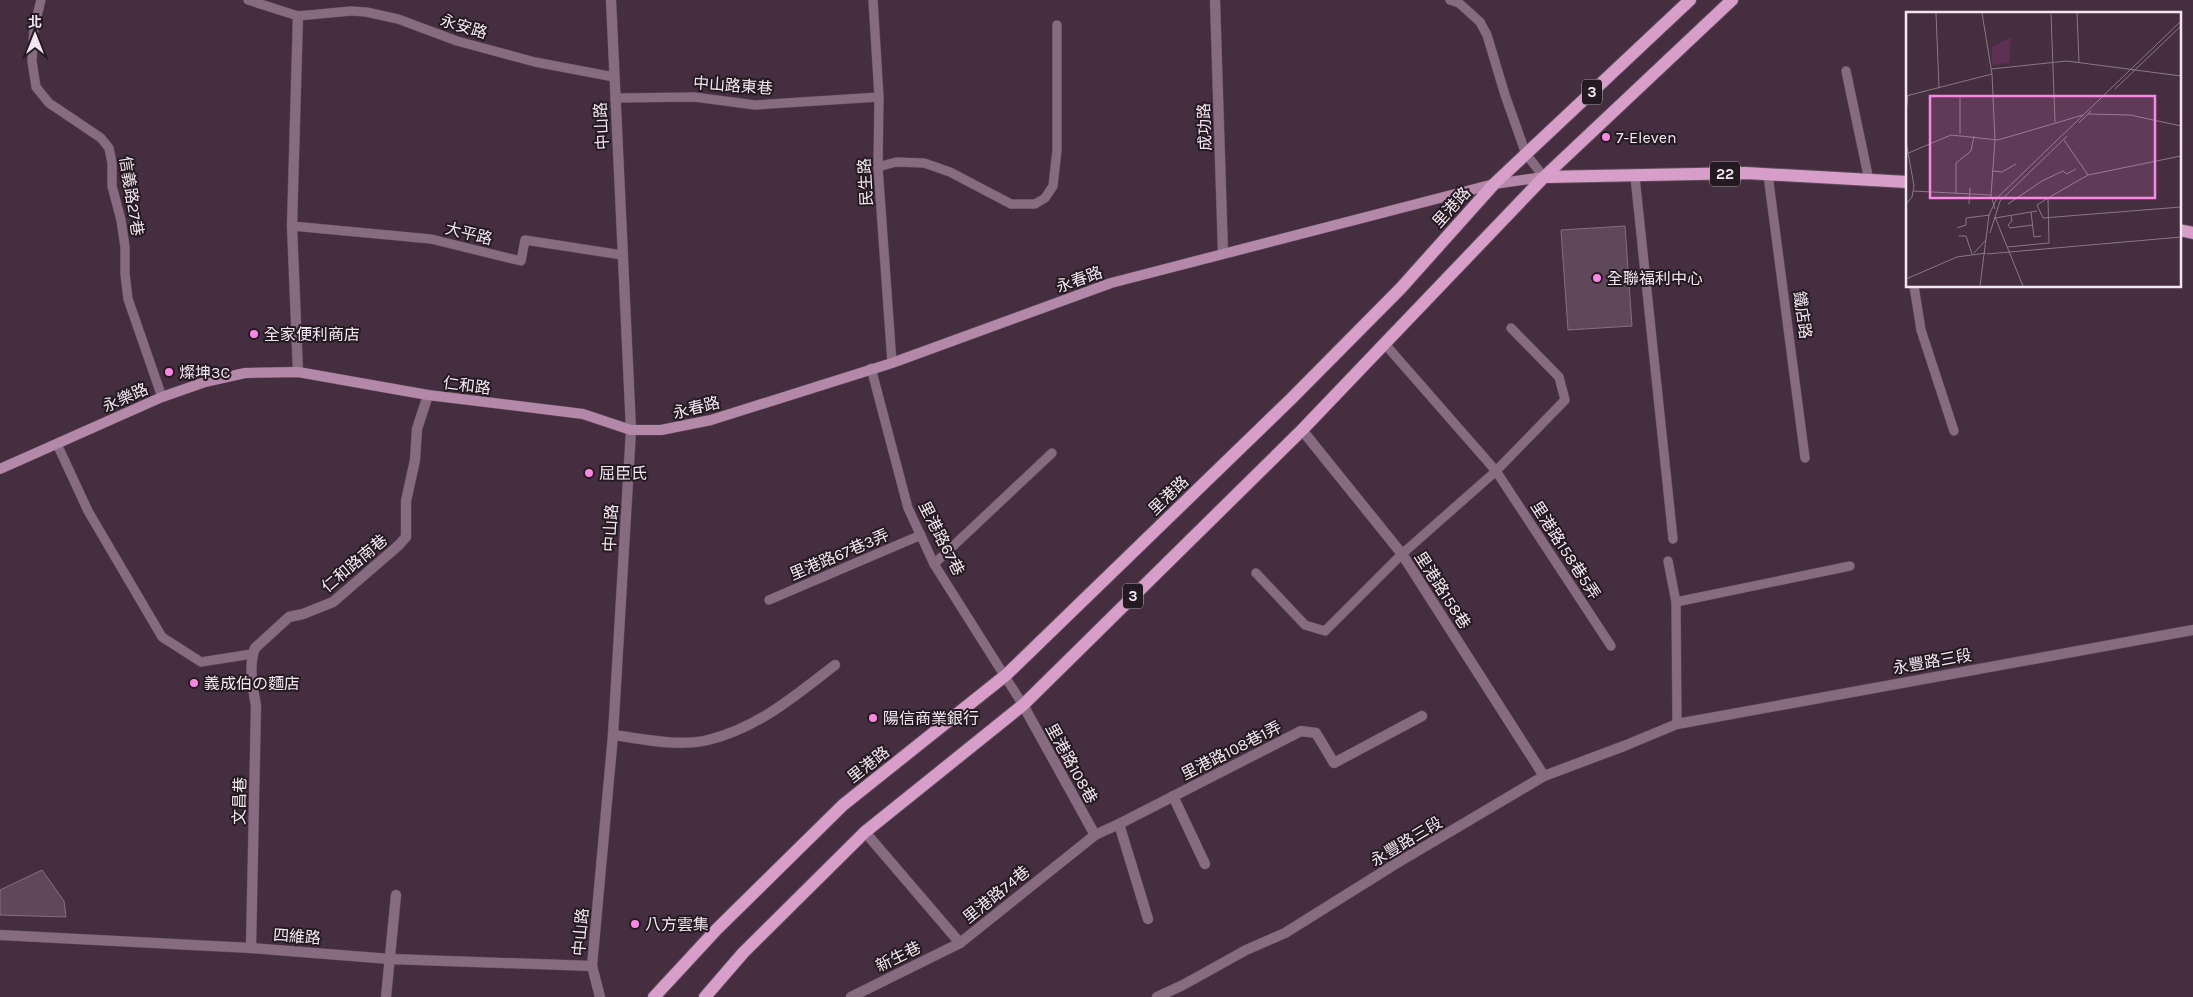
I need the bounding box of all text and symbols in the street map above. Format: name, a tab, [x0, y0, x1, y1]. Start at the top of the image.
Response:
north arrow	[10, 10, 60, 60]
street label: 永安路	[438, 10, 490, 43]
inset map	[1906, 12, 2180, 288]
text: 北	[28, 14, 42, 31]
street label: 中山路東巷	[692, 73, 774, 98]
road number: 3	[1582, 80, 1602, 104]
street label: 中山路	[591, 102, 612, 150]
street label: 成功路	[1194, 103, 1215, 151]
place label: 7-Eleven	[1616, 128, 1677, 147]
marker: 7-Eleven	[1600, 131, 1612, 143]
street label: 信義路27巷	[116, 155, 147, 237]
street label: 民生路	[855, 158, 876, 206]
road number: 22	[1710, 162, 1740, 186]
street label: 里港路	[1428, 183, 1474, 232]
street label: 大平路	[443, 218, 494, 249]
street label: 永春路	[1053, 262, 1105, 297]
place label: 全聯福利中心	[1607, 269, 1703, 288]
marker: 全聯福利中心	[1591, 272, 1603, 284]
street label: 鐵店路	[1790, 290, 1815, 340]
place label: 全家便利商店	[264, 325, 360, 344]
marker: 全家便利商店	[248, 328, 260, 340]
place label: 燦坤3C	[179, 363, 230, 382]
marker: 燦坤3C	[163, 366, 175, 378]
street label: 仁和路	[442, 373, 492, 398]
street label: 永樂路	[99, 379, 151, 416]
street label: 永春路	[671, 392, 722, 423]
place label: 屈臣氏	[599, 464, 647, 483]
marker: 屈臣氏	[583, 467, 595, 479]
street label: 里港路	[1144, 472, 1192, 519]
street label: 里港路67巷	[915, 498, 968, 578]
street label: 里港路158巷5弄	[1527, 498, 1604, 603]
street label: 中山路	[600, 504, 621, 552]
street label: 里港路67巷3弄	[787, 525, 892, 584]
street label: 仁和路南巷	[318, 530, 391, 596]
street label: 里港路158巷	[1411, 548, 1475, 632]
road number: 3	[1123, 584, 1143, 608]
street label: 永豐路三段	[1891, 645, 1973, 678]
place label: 義成伯の麵店	[204, 674, 300, 693]
marker: 義成伯の麵店	[188, 677, 200, 689]
place label: 陽信商業銀行	[883, 709, 979, 728]
marker: 陽信商業銀行	[867, 712, 879, 724]
street label: 里港路108巷1弄	[1178, 717, 1285, 784]
street label: 里港路108巷	[1042, 720, 1101, 807]
street label: 里港路	[844, 742, 893, 787]
street label: 文昌巷	[230, 777, 249, 825]
street label: 永豐路三段	[1367, 813, 1445, 870]
street label: 里港路74巷	[959, 862, 1034, 927]
street label: 中山路	[569, 907, 592, 957]
place label: 八方雲集	[645, 915, 709, 934]
marker: 八方雲集	[629, 918, 641, 930]
street label: 四維路	[272, 925, 322, 948]
street label: 新生巷	[872, 937, 924, 976]

